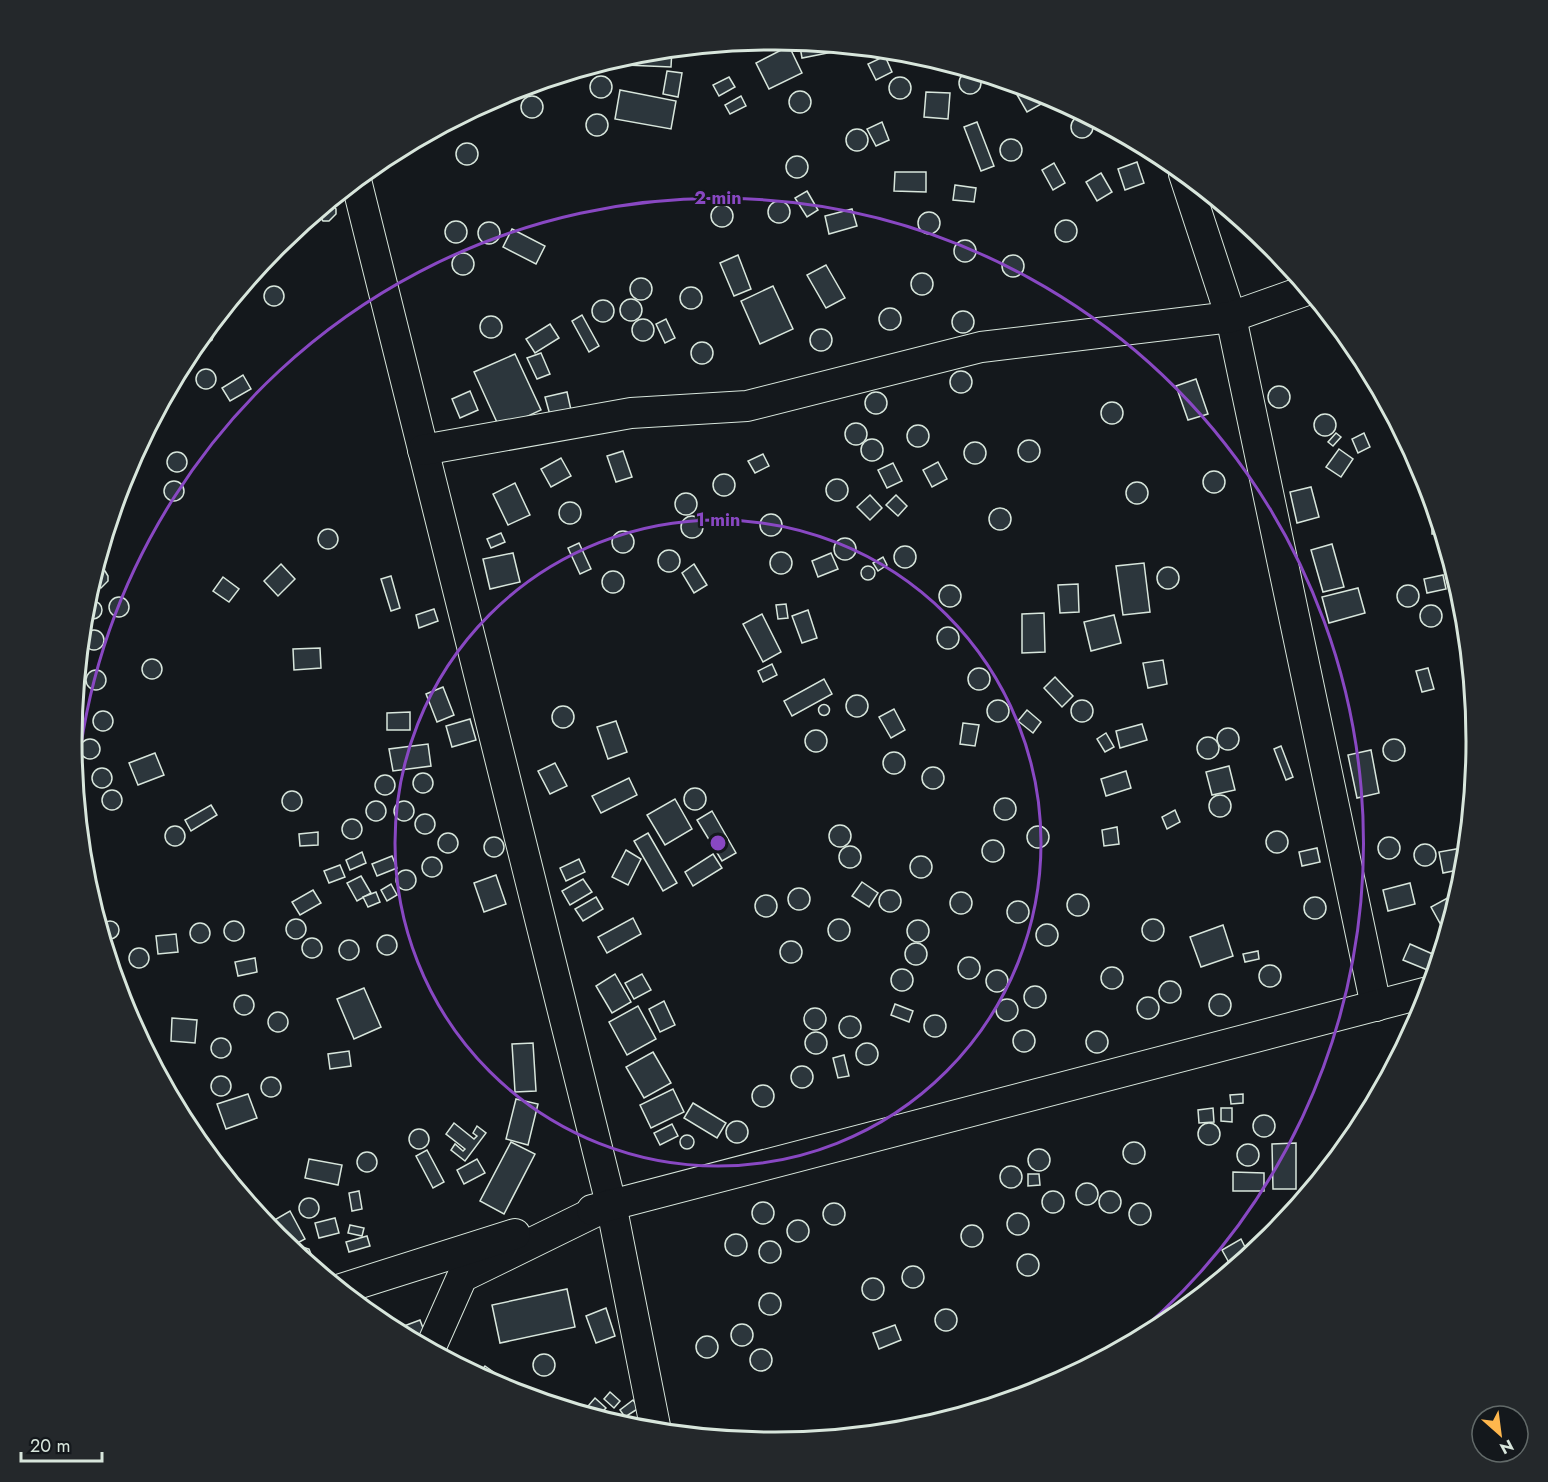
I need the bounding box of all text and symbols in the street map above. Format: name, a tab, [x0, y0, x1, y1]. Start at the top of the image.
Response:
text: 2 min	[694, 185, 742, 211]
text: 1 min	[696, 507, 740, 533]
centre of rings	[708, 833, 728, 853]
north arrow	[1470, 1404, 1530, 1464]
scale bar	[21, 1425, 102, 1463]
text: 20 m	[30, 1433, 70, 1459]
text: N	[1496, 1434, 1518, 1460]

